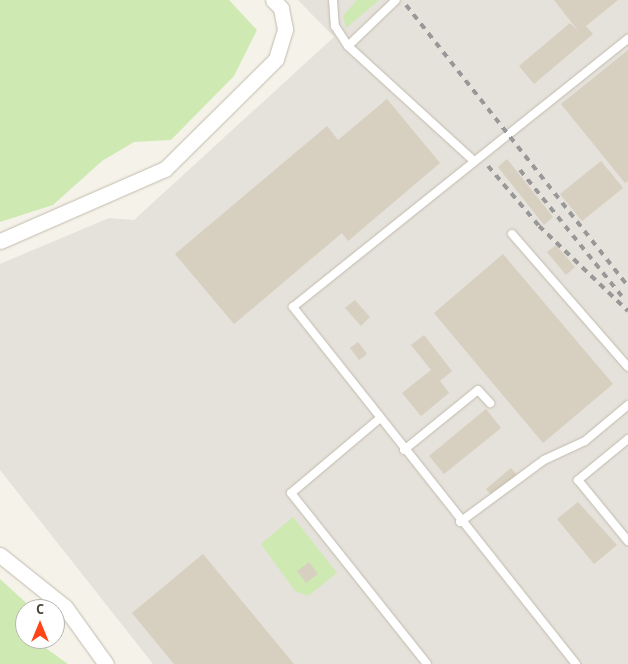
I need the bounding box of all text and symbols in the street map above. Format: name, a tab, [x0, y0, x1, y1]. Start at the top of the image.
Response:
north arrow	[15, 599, 65, 649]
text: С	[36, 603, 44, 617]

